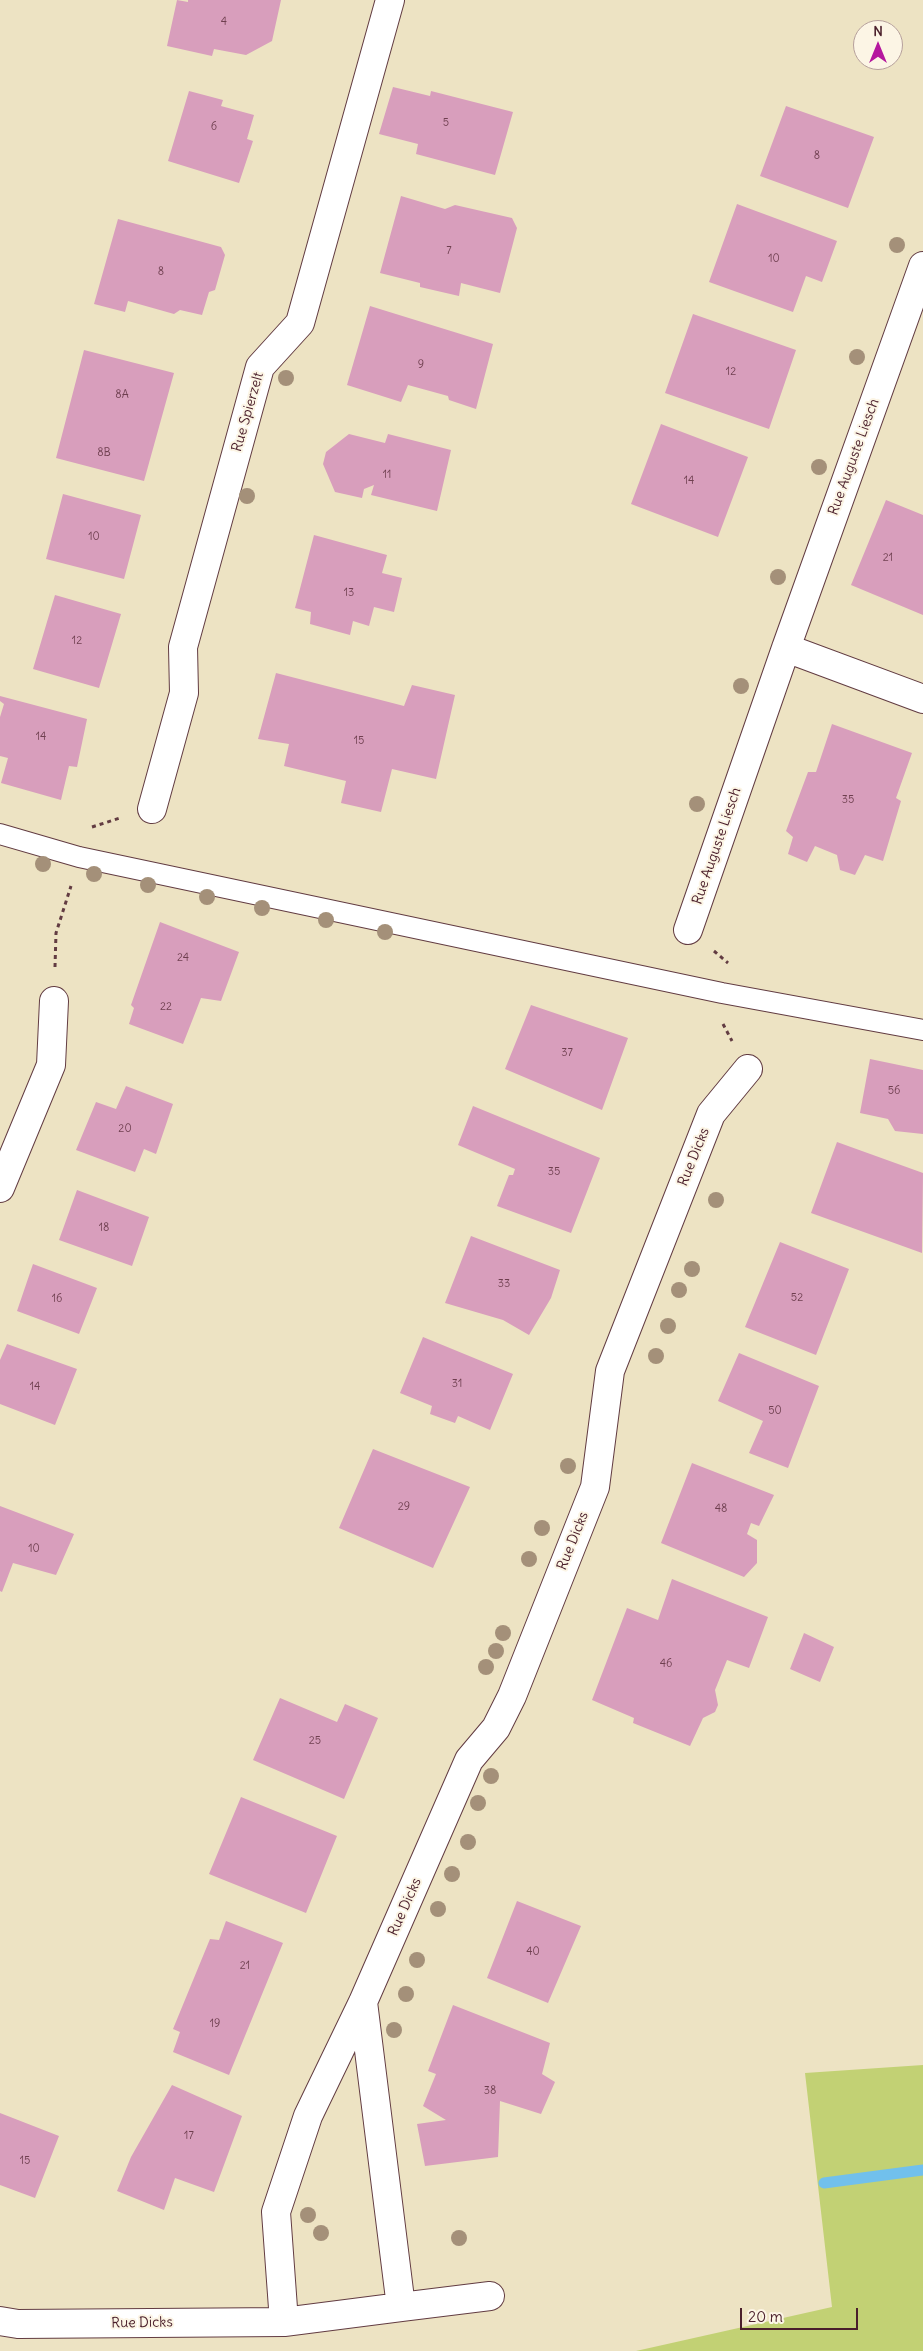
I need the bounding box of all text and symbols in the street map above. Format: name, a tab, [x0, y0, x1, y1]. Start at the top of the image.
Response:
house number: 4	[221, 15, 227, 29]
north arrow	[853, 20, 903, 70]
text: N	[873, 22, 883, 40]
house number: 5	[443, 116, 449, 130]
house number: 6	[211, 120, 217, 134]
house number: 8	[814, 149, 820, 163]
house number: 7	[446, 244, 452, 258]
house number: 10	[768, 252, 780, 266]
house number: 8	[158, 265, 164, 279]
house number: 9	[418, 358, 424, 372]
house number: 12	[726, 365, 736, 379]
street label: Rue Spierzelt	[229, 370, 267, 454]
house number: 8A	[115, 388, 129, 402]
street label: Rue Auguste Liesch	[825, 397, 883, 517]
house number: 8B	[97, 446, 111, 460]
house number: 11	[383, 468, 391, 482]
house number: 14	[684, 474, 694, 488]
house number: 10	[88, 530, 100, 544]
house number: 21	[883, 551, 893, 565]
house number: 13	[344, 586, 354, 600]
house number: 12	[72, 634, 82, 648]
house number: 14	[36, 730, 46, 744]
house number: 15	[354, 734, 364, 748]
street label: Rue Auguste Liesch	[689, 785, 745, 907]
house number: 35	[842, 793, 854, 807]
house number: 24	[177, 951, 189, 965]
house number: 22	[160, 1000, 172, 1014]
house number: 37	[561, 1046, 573, 1060]
house number: 56	[888, 1084, 900, 1098]
house number: 20	[118, 1122, 132, 1136]
street label: Rue Dicks	[675, 1125, 713, 1189]
house number: 35	[548, 1165, 560, 1179]
house number: 18	[99, 1221, 109, 1235]
house number: 33	[498, 1277, 510, 1291]
house number: 52	[791, 1291, 803, 1305]
house number: 16	[52, 1292, 62, 1306]
house number: 31	[452, 1377, 462, 1391]
house number: 14	[30, 1380, 40, 1394]
house number: 50	[768, 1404, 782, 1418]
house number: 29	[398, 1500, 410, 1514]
house number: 48	[715, 1502, 727, 1516]
street label: Rue Dicks	[554, 1509, 592, 1573]
house number: 10	[28, 1542, 40, 1556]
house number: 46	[660, 1657, 672, 1671]
house number: 25	[309, 1734, 321, 1748]
street label: Rue Dicks	[385, 1875, 425, 1939]
house number: 40	[526, 1945, 540, 1959]
house number: 21	[240, 1959, 250, 1973]
house number: 19	[210, 2017, 220, 2031]
house number: 38	[484, 2084, 496, 2098]
house number: 17	[184, 2129, 194, 2143]
house number: 15	[20, 2154, 30, 2168]
scale bar	[743, 2298, 860, 2330]
text: 20 m	[748, 2307, 783, 2326]
street label: Rue Dicks	[111, 2314, 173, 2332]

